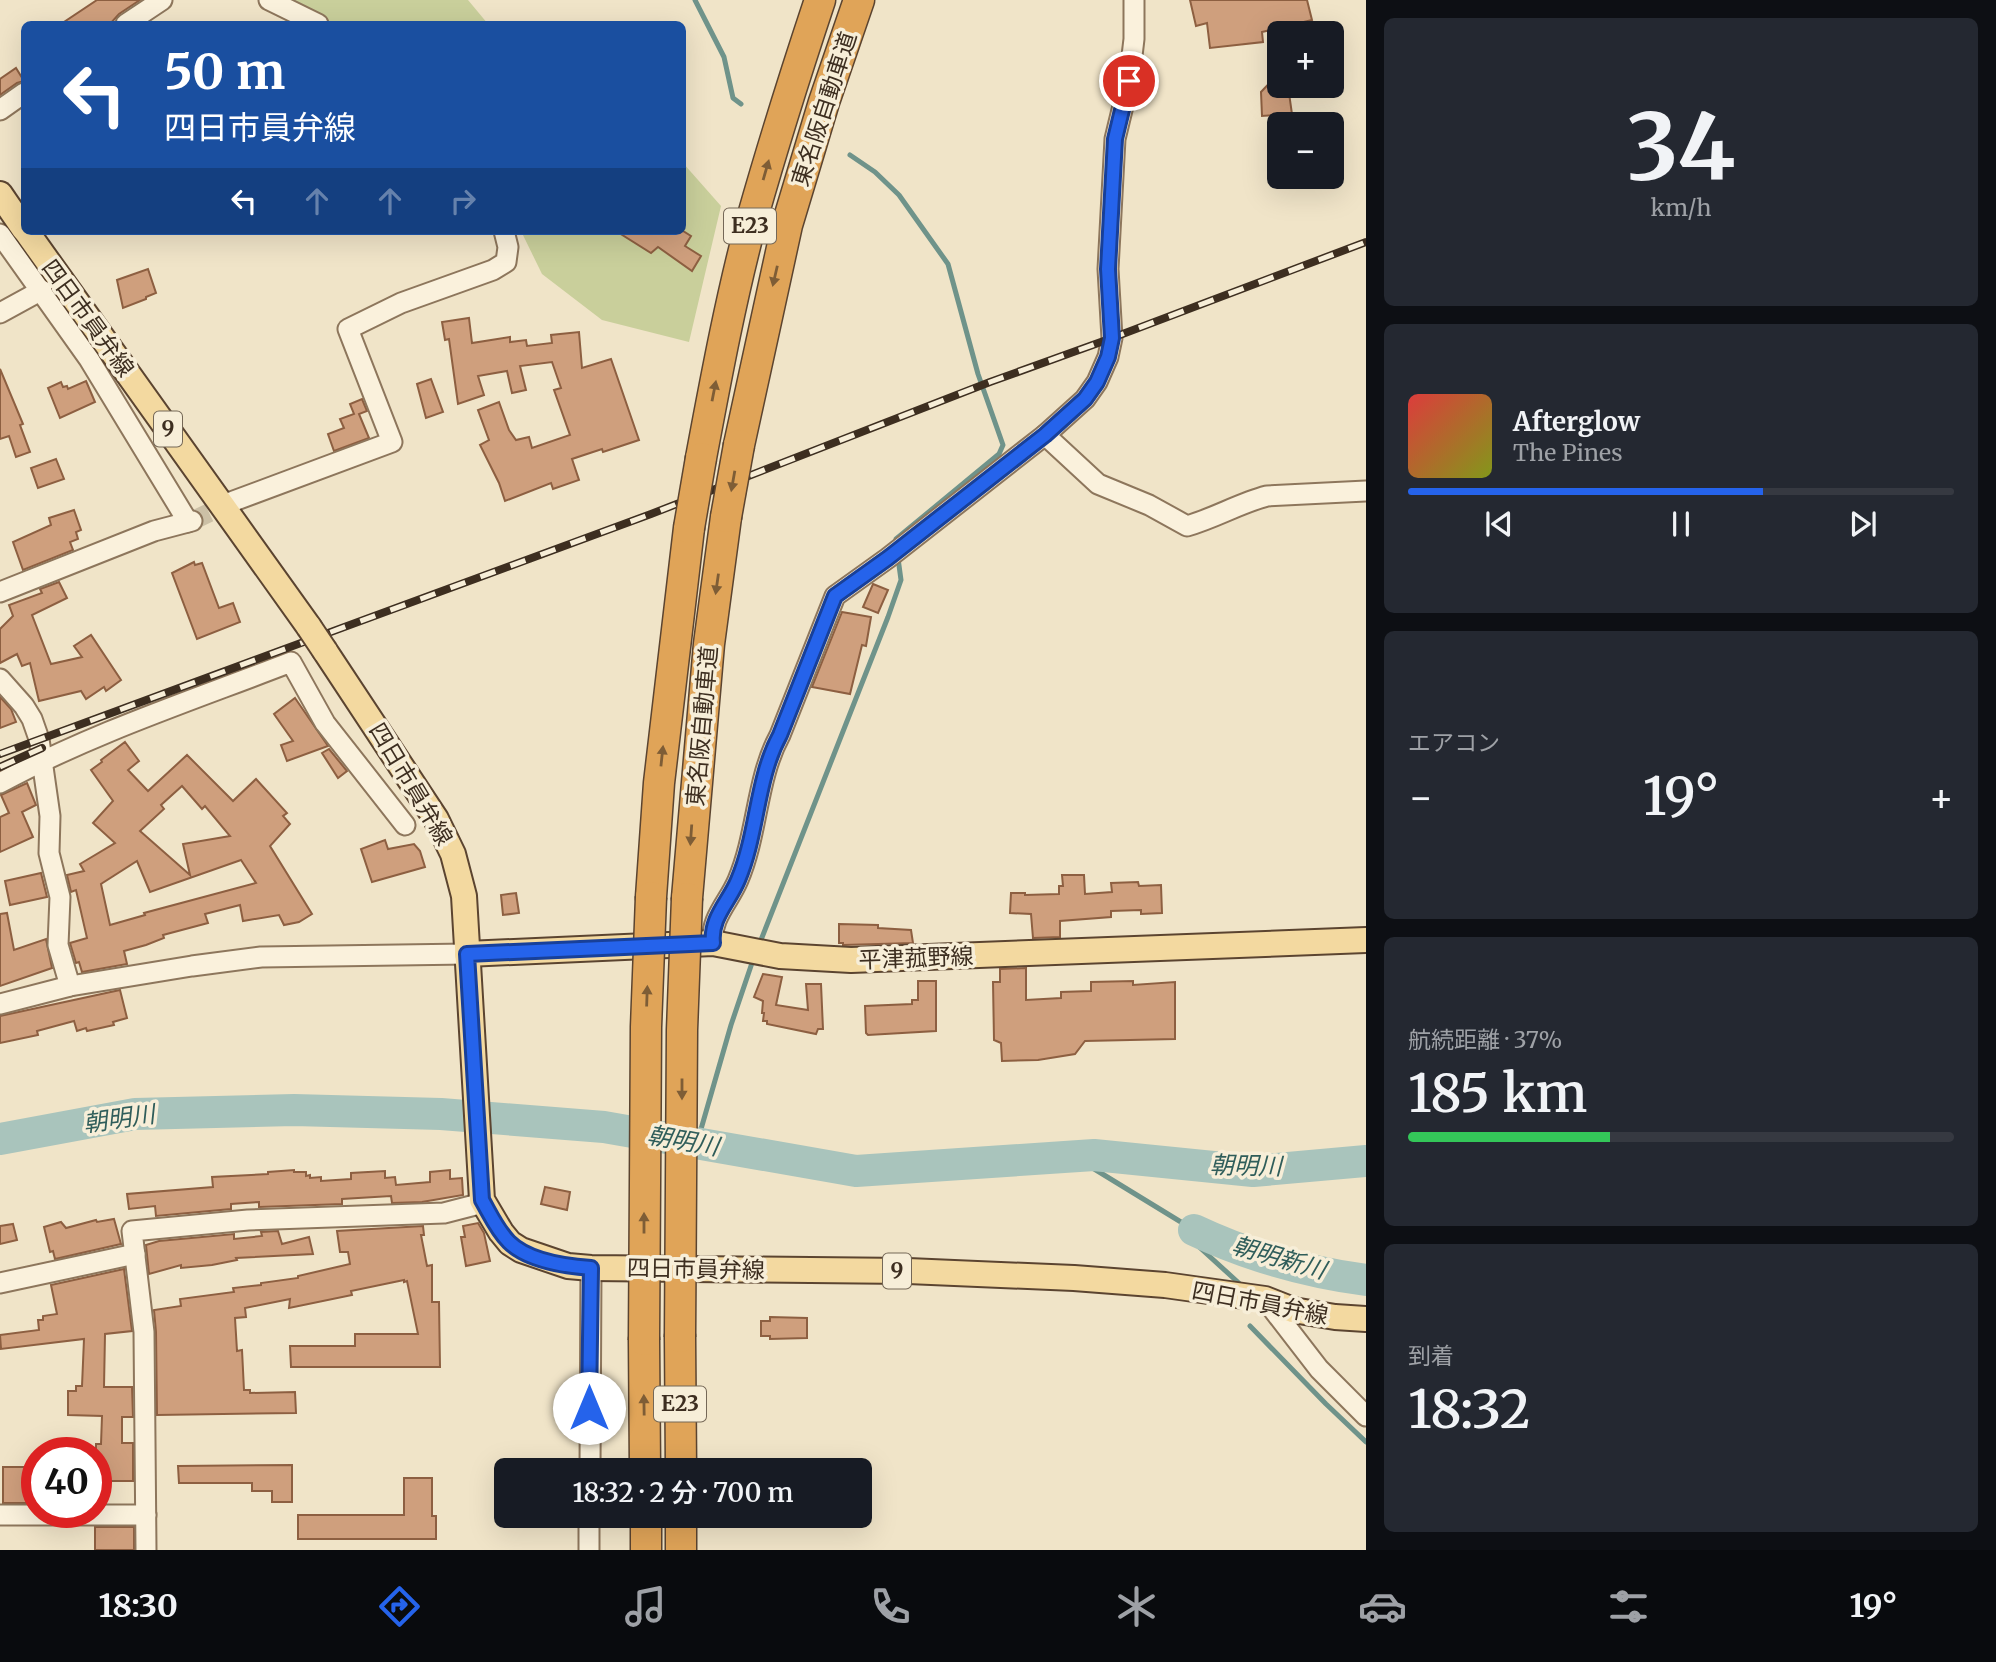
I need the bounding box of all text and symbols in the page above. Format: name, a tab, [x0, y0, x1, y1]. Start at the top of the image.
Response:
map controls	[1267, 21, 1344, 189]
button: +	[1267, 21, 1344, 98]
street label: 東名阪自動車道	[785, 28, 862, 190]
text: 50 m	[164, 41, 285, 102]
icon: left	[49, 49, 140, 140]
pin	[1099, 51, 1159, 111]
icon: arrive	[1110, 62, 1148, 100]
text: 34	[1627, 90, 1735, 205]
text: 四日市員弁線	[164, 108, 356, 148]
button: −	[1267, 112, 1344, 189]
one-way arrow	[762, 159, 772, 180]
icon: left	[225, 182, 263, 220]
icon: ahead	[298, 182, 336, 220]
icon: ahead	[371, 182, 409, 220]
icon: right	[444, 182, 482, 220]
text: km/h	[1651, 193, 1711, 222]
road number: E23	[724, 208, 776, 244]
street label: 四日市員弁線	[36, 253, 141, 382]
one-way arrow	[769, 265, 780, 287]
one-way arrow	[709, 380, 720, 402]
text: Afterglow	[1513, 405, 1640, 438]
road number: 9	[154, 412, 182, 446]
text: The Pines	[1513, 438, 1623, 467]
one-way arrow	[727, 470, 738, 492]
icon: previous	[1480, 505, 1518, 543]
icon: pause	[1662, 505, 1700, 543]
icon: next	[1844, 505, 1882, 543]
one-way arrow	[711, 573, 722, 595]
street label: 東名阪自動車道	[680, 644, 723, 807]
street label: 四日市員弁線	[363, 717, 459, 850]
text: エアコン	[1408, 728, 1500, 757]
one-way arrow	[657, 745, 668, 767]
text: 19°	[1643, 764, 1719, 829]
text: −	[1408, 774, 1433, 821]
text: +	[1929, 774, 1954, 821]
one-way arrow	[686, 824, 697, 846]
street label: 平津菰野線	[858, 941, 974, 974]
one-way arrow	[642, 984, 653, 1006]
text: 航続距離 · 37%	[1408, 1025, 1562, 1054]
text: 185 km	[1408, 1061, 1587, 1126]
one-way arrow	[676, 1078, 687, 1100]
water label: 朝明川	[81, 1098, 160, 1139]
water label: 朝明川	[645, 1119, 724, 1163]
water label: 朝明川	[1210, 1149, 1285, 1182]
one-way arrow	[639, 1212, 650, 1234]
water label: 朝明新川	[1229, 1229, 1332, 1286]
street label: 四日市員弁線	[627, 1253, 765, 1284]
road number: 9	[883, 1254, 911, 1288]
street label: 四日市員弁線	[1190, 1275, 1331, 1330]
text: 到着	[1408, 1341, 1454, 1370]
position arrow	[552, 1371, 626, 1445]
text: 18:32	[1408, 1377, 1531, 1442]
road number: E23	[654, 1386, 706, 1422]
one-way arrow	[638, 1394, 650, 1416]
speed limit sign: 40	[21, 1437, 112, 1528]
text: 18:32 · 2 分 · 700 m	[573, 1476, 793, 1509]
icon: directions	[375, 1582, 424, 1631]
icon: music	[621, 1582, 670, 1631]
icon: phone	[866, 1582, 915, 1631]
icon: climate	[1112, 1582, 1161, 1631]
icon: car	[1358, 1582, 1407, 1631]
icon: filters	[1604, 1582, 1653, 1631]
text: 18:30	[98, 1586, 178, 1626]
text: 19°	[1850, 1586, 1898, 1626]

